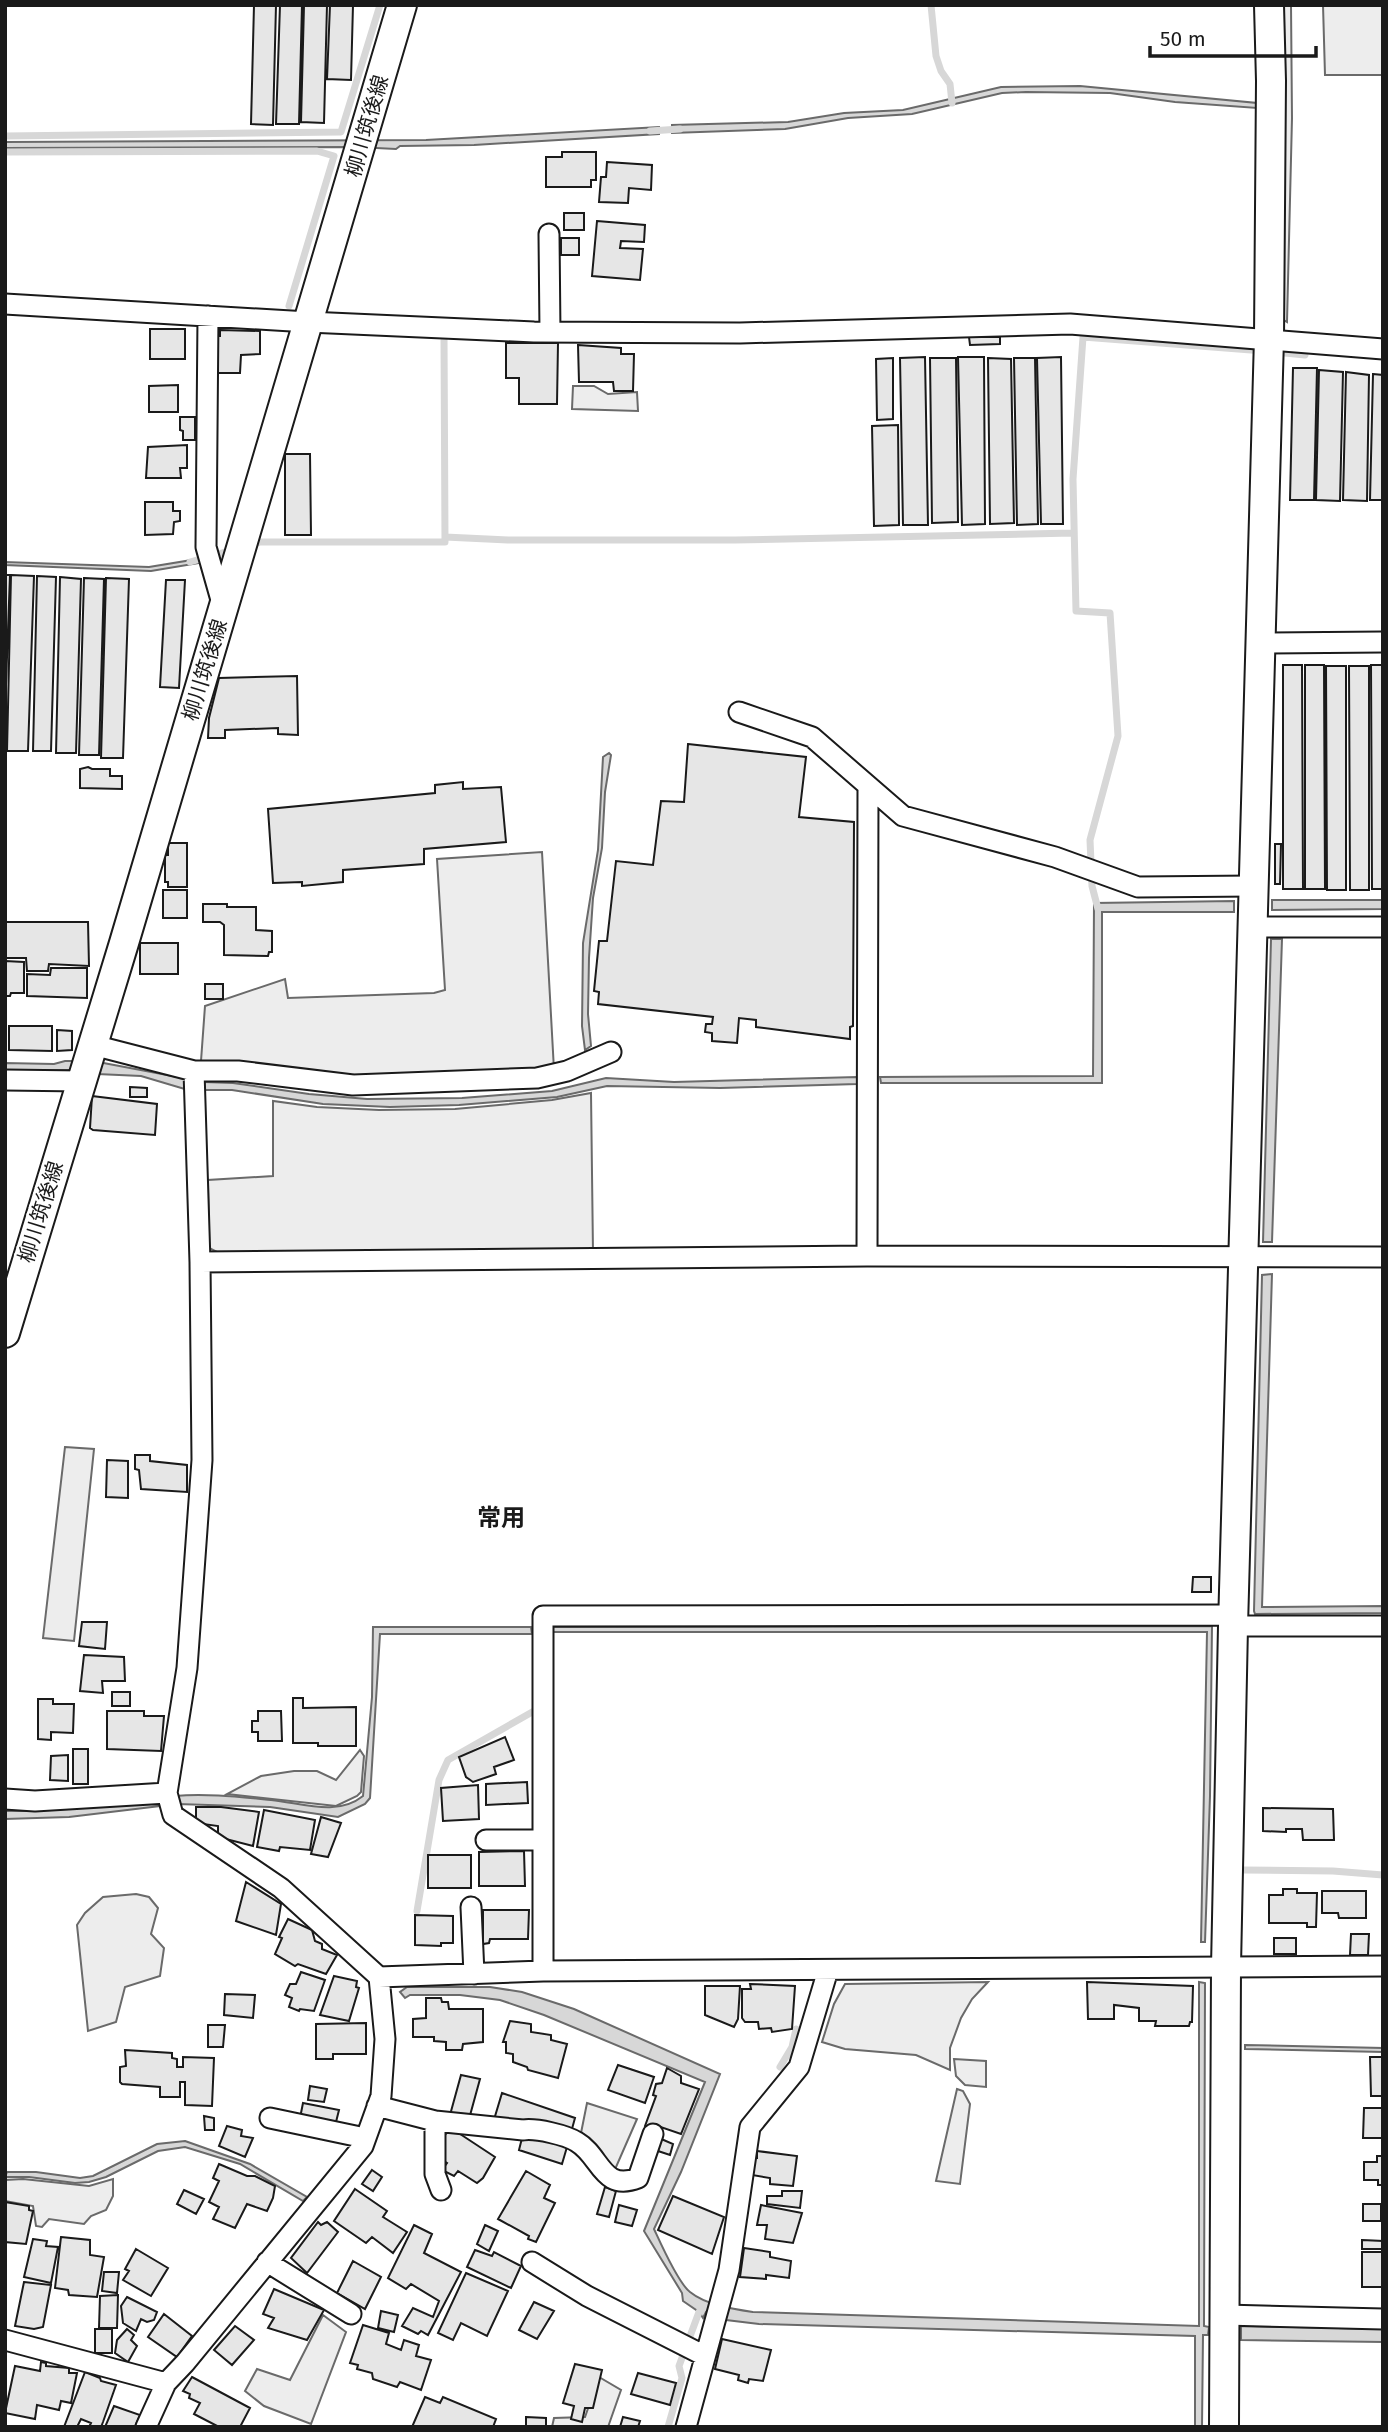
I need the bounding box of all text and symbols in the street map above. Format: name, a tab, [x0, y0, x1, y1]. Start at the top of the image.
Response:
scale bar	[1150, 14, 1316, 58]
text: 50 m	[1160, 26, 1206, 52]
street label: 柳川筑後線	[340, 72, 394, 180]
street label: 柳川筑後線	[177, 616, 233, 724]
street label: 柳川筑後線	[13, 1158, 69, 1266]
district label: 常用	[477, 1504, 525, 1532]

